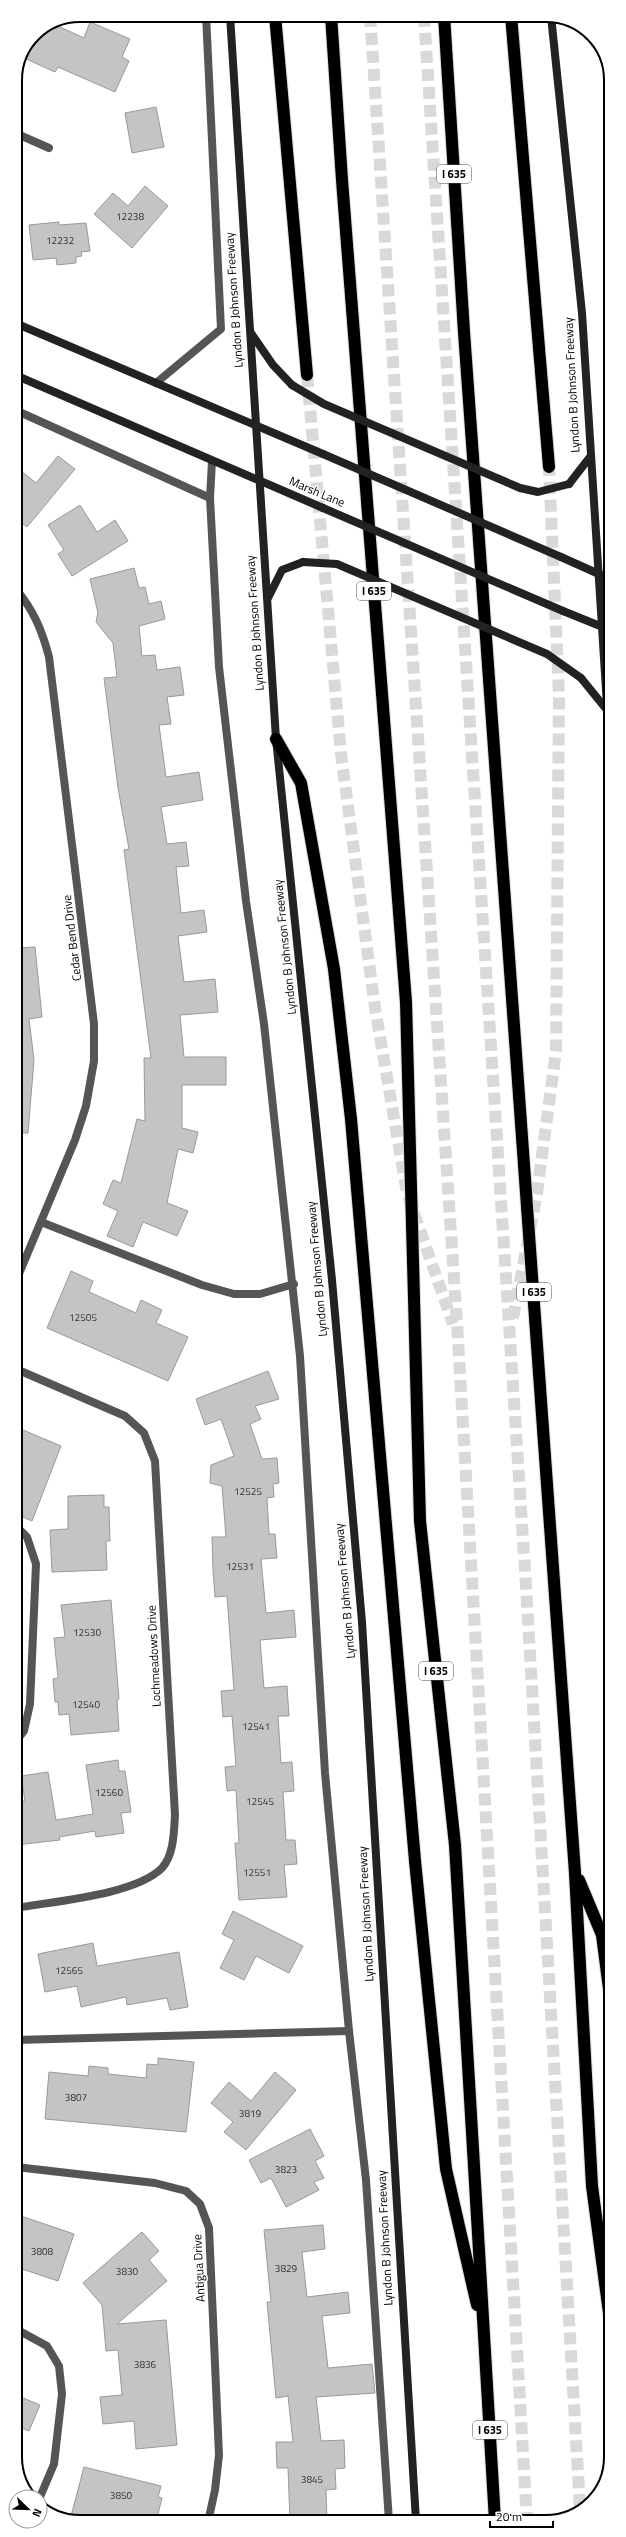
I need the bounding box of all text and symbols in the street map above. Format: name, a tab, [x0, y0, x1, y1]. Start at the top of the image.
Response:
road number: I 635	[437, 165, 471, 183]
house number: 12238	[116, 209, 144, 224]
street label: Lyndon B Johnson Freeway	[219, 231, 248, 368]
house number: 12232	[46, 233, 74, 248]
street label: Lyndon B Johnson Freeway	[558, 316, 585, 453]
street label: Marsh Lane	[286, 471, 348, 512]
street label: Lyndon B Johnson Freeway	[240, 554, 269, 691]
road number: I 635	[357, 582, 391, 600]
street label: Lyndon B Johnson Freeway	[268, 878, 301, 1016]
street label: Cedar Bend Drive	[57, 894, 86, 982]
street label: Lyndon B Johnson Freeway	[301, 1200, 332, 1338]
road number: I 635	[517, 1283, 551, 1301]
house number: 12505	[69, 1310, 97, 1325]
house number: 12525	[234, 1484, 262, 1499]
street label: Lyndon B Johnson Freeway	[329, 1522, 360, 1660]
house number: 12531	[226, 1559, 254, 1574]
street label: Lochmeadows Drive	[141, 1605, 166, 1707]
house number: 12530	[73, 1625, 101, 1640]
road number: I 635	[419, 1662, 453, 1680]
house number: 12540	[72, 1697, 100, 1712]
house number: 12541	[242, 1719, 270, 1734]
house number: 12560	[95, 1785, 123, 1800]
house number: 12545	[246, 1794, 274, 1809]
street label: Lyndon B Johnson Freeway	[352, 1845, 379, 1982]
house number: 12551	[243, 1865, 271, 1880]
house number: 12565	[55, 1963, 83, 1978]
house number: 3807	[65, 2090, 87, 2105]
house number: 3819	[239, 2106, 262, 2121]
house number: 3823	[275, 2162, 297, 2177]
street label: Lyndon B Johnson Freeway	[371, 2169, 398, 2306]
street label: Antigua Drive	[187, 2234, 210, 2302]
house number: 3808	[31, 2244, 54, 2259]
house number: 3829	[275, 2261, 298, 2276]
house number: 3830	[116, 2264, 139, 2279]
house number: 3836	[134, 2357, 157, 2372]
road number: I 635	[473, 2421, 507, 2439]
house number: 3845	[301, 2472, 324, 2487]
house number: 3850	[110, 2488, 133, 2503]
north arrow	[8, 2489, 48, 2529]
scale bar	[490, 2503, 553, 2529]
text: N	[28, 2506, 46, 2520]
text: 20 m	[496, 2507, 522, 2526]

